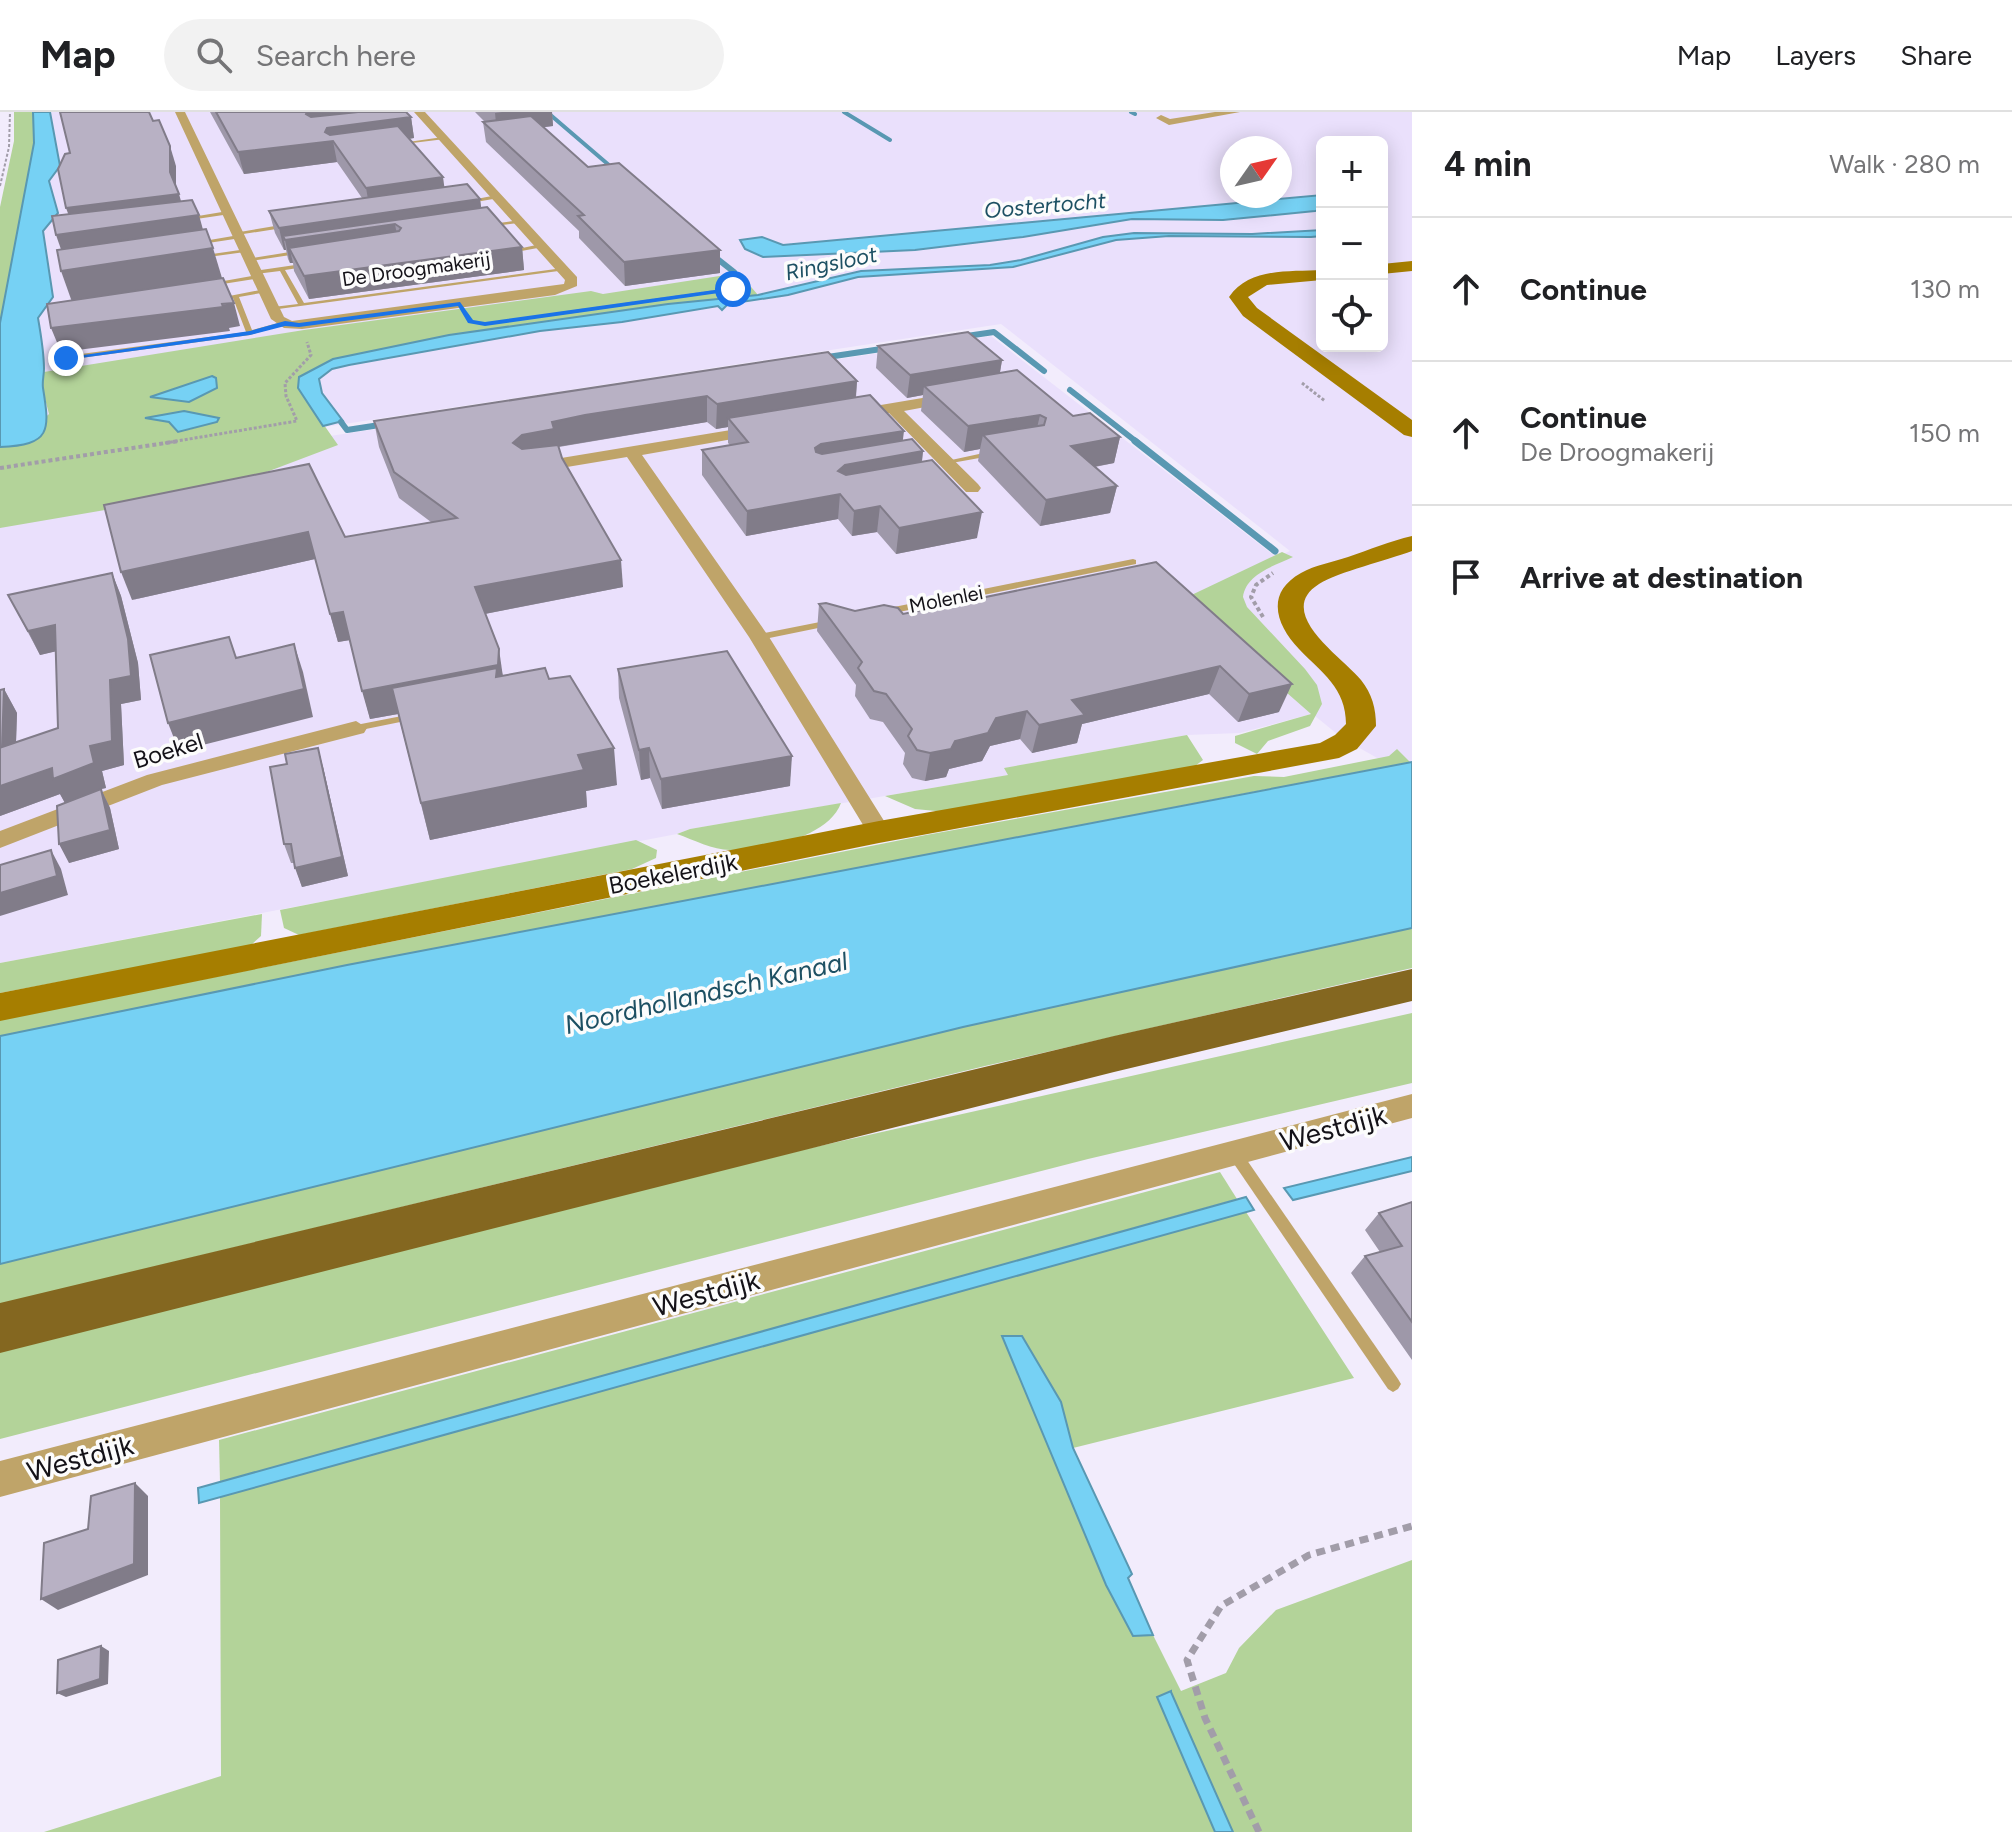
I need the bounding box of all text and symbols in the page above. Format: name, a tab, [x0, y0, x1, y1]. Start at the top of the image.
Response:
search box	[164, 19, 724, 91]
text: Map	[40, 32, 116, 78]
icon: search	[192, 33, 236, 77]
text: Search here	[256, 37, 416, 74]
text: Map	[1677, 38, 1731, 72]
text: Layers	[1775, 38, 1856, 72]
text: Share	[1900, 38, 1972, 72]
north arrow	[1220, 136, 1292, 208]
map controls	[1316, 136, 1388, 352]
button: +	[1316, 136, 1388, 208]
text: 4 min	[1444, 144, 1531, 185]
text: Walk · 280 m	[1829, 148, 1980, 180]
water label: Oostertocht	[983, 187, 1108, 224]
button: −	[1316, 208, 1388, 280]
water label: Ringsloot	[783, 240, 880, 286]
street label: De Droogmakerij	[340, 247, 492, 291]
icon: ahead	[1444, 267, 1488, 311]
route start	[715, 271, 751, 307]
text: Continue	[1520, 271, 1647, 308]
text: 130 m	[1910, 273, 1980, 305]
button: locate	[1316, 280, 1388, 352]
route end	[48, 340, 84, 376]
text: Continue	[1520, 399, 1647, 436]
icon: ahead	[1444, 411, 1488, 455]
text: 150 m	[1909, 417, 1980, 449]
text: De Droogmakerij	[1520, 436, 1714, 468]
icon: arrive	[1444, 555, 1488, 599]
text: Arrive at destination	[1520, 559, 1803, 596]
street label: Molenlei	[907, 580, 985, 618]
street label: Boekel	[129, 726, 206, 775]
street label: Boekelerdijk	[606, 847, 740, 900]
water label: Noordhollandsch Kanaal	[561, 945, 851, 1041]
street label: Westdijk	[1276, 1097, 1390, 1158]
street label: Westdijk	[649, 1262, 763, 1323]
street label: Westdijk	[23, 1427, 137, 1488]

